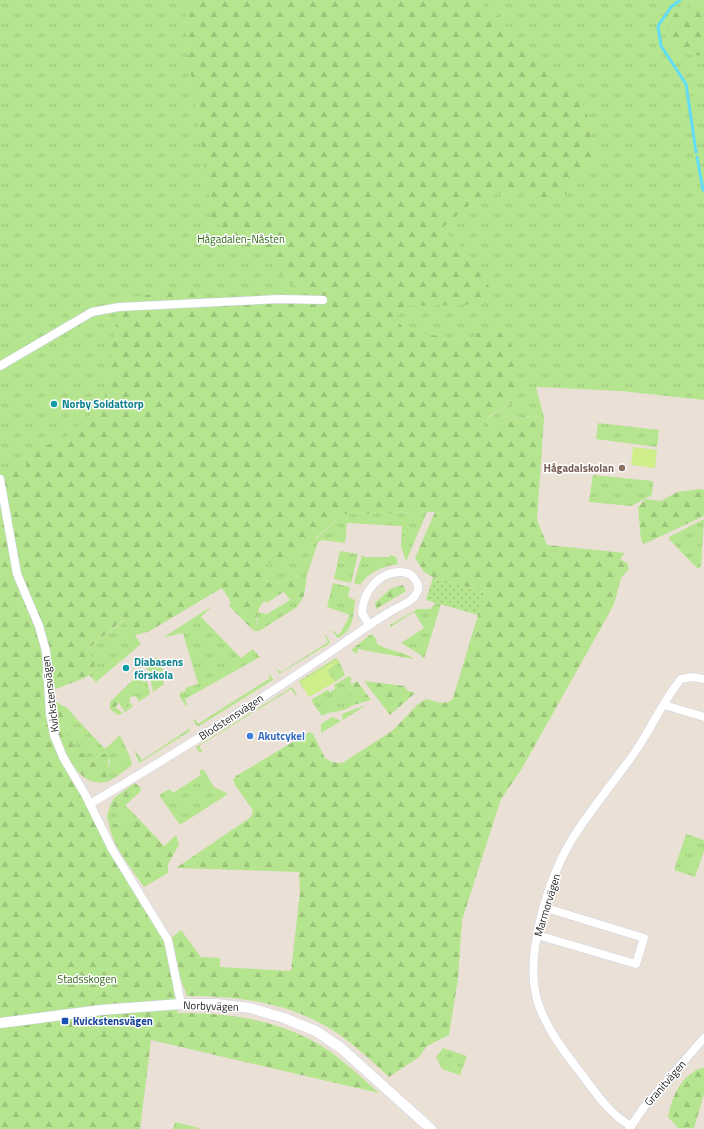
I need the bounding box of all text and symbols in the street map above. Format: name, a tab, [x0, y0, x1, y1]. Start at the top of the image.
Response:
park label: Hågadalen-Nåsten	[197, 231, 285, 247]
place label: Norby Soldattorp	[62, 396, 144, 412]
marker: Norby Soldattorp	[49, 399, 59, 409]
place label: Hågadalskolan	[544, 460, 614, 476]
marker: Hågadalskolan	[617, 463, 627, 473]
place label: Diabasens förskola	[134, 654, 183, 683]
street label: Kvickstensvägen	[37, 655, 63, 733]
marker: Diabasens förskola	[121, 663, 131, 673]
street label: Blodstensvägen	[196, 690, 267, 744]
place label: Akutcykel	[258, 728, 305, 744]
marker: Akutcykel	[245, 731, 255, 741]
street label: Marmorvägen	[530, 871, 564, 939]
park label: Stadsskogen	[57, 971, 117, 987]
street label: Norbyvägen	[183, 997, 239, 1015]
place label: Kvickstensvägen	[73, 1013, 153, 1029]
marker: Kvickstensvägen	[60, 1016, 70, 1026]
street label: Granitvägen	[641, 1057, 689, 1109]

